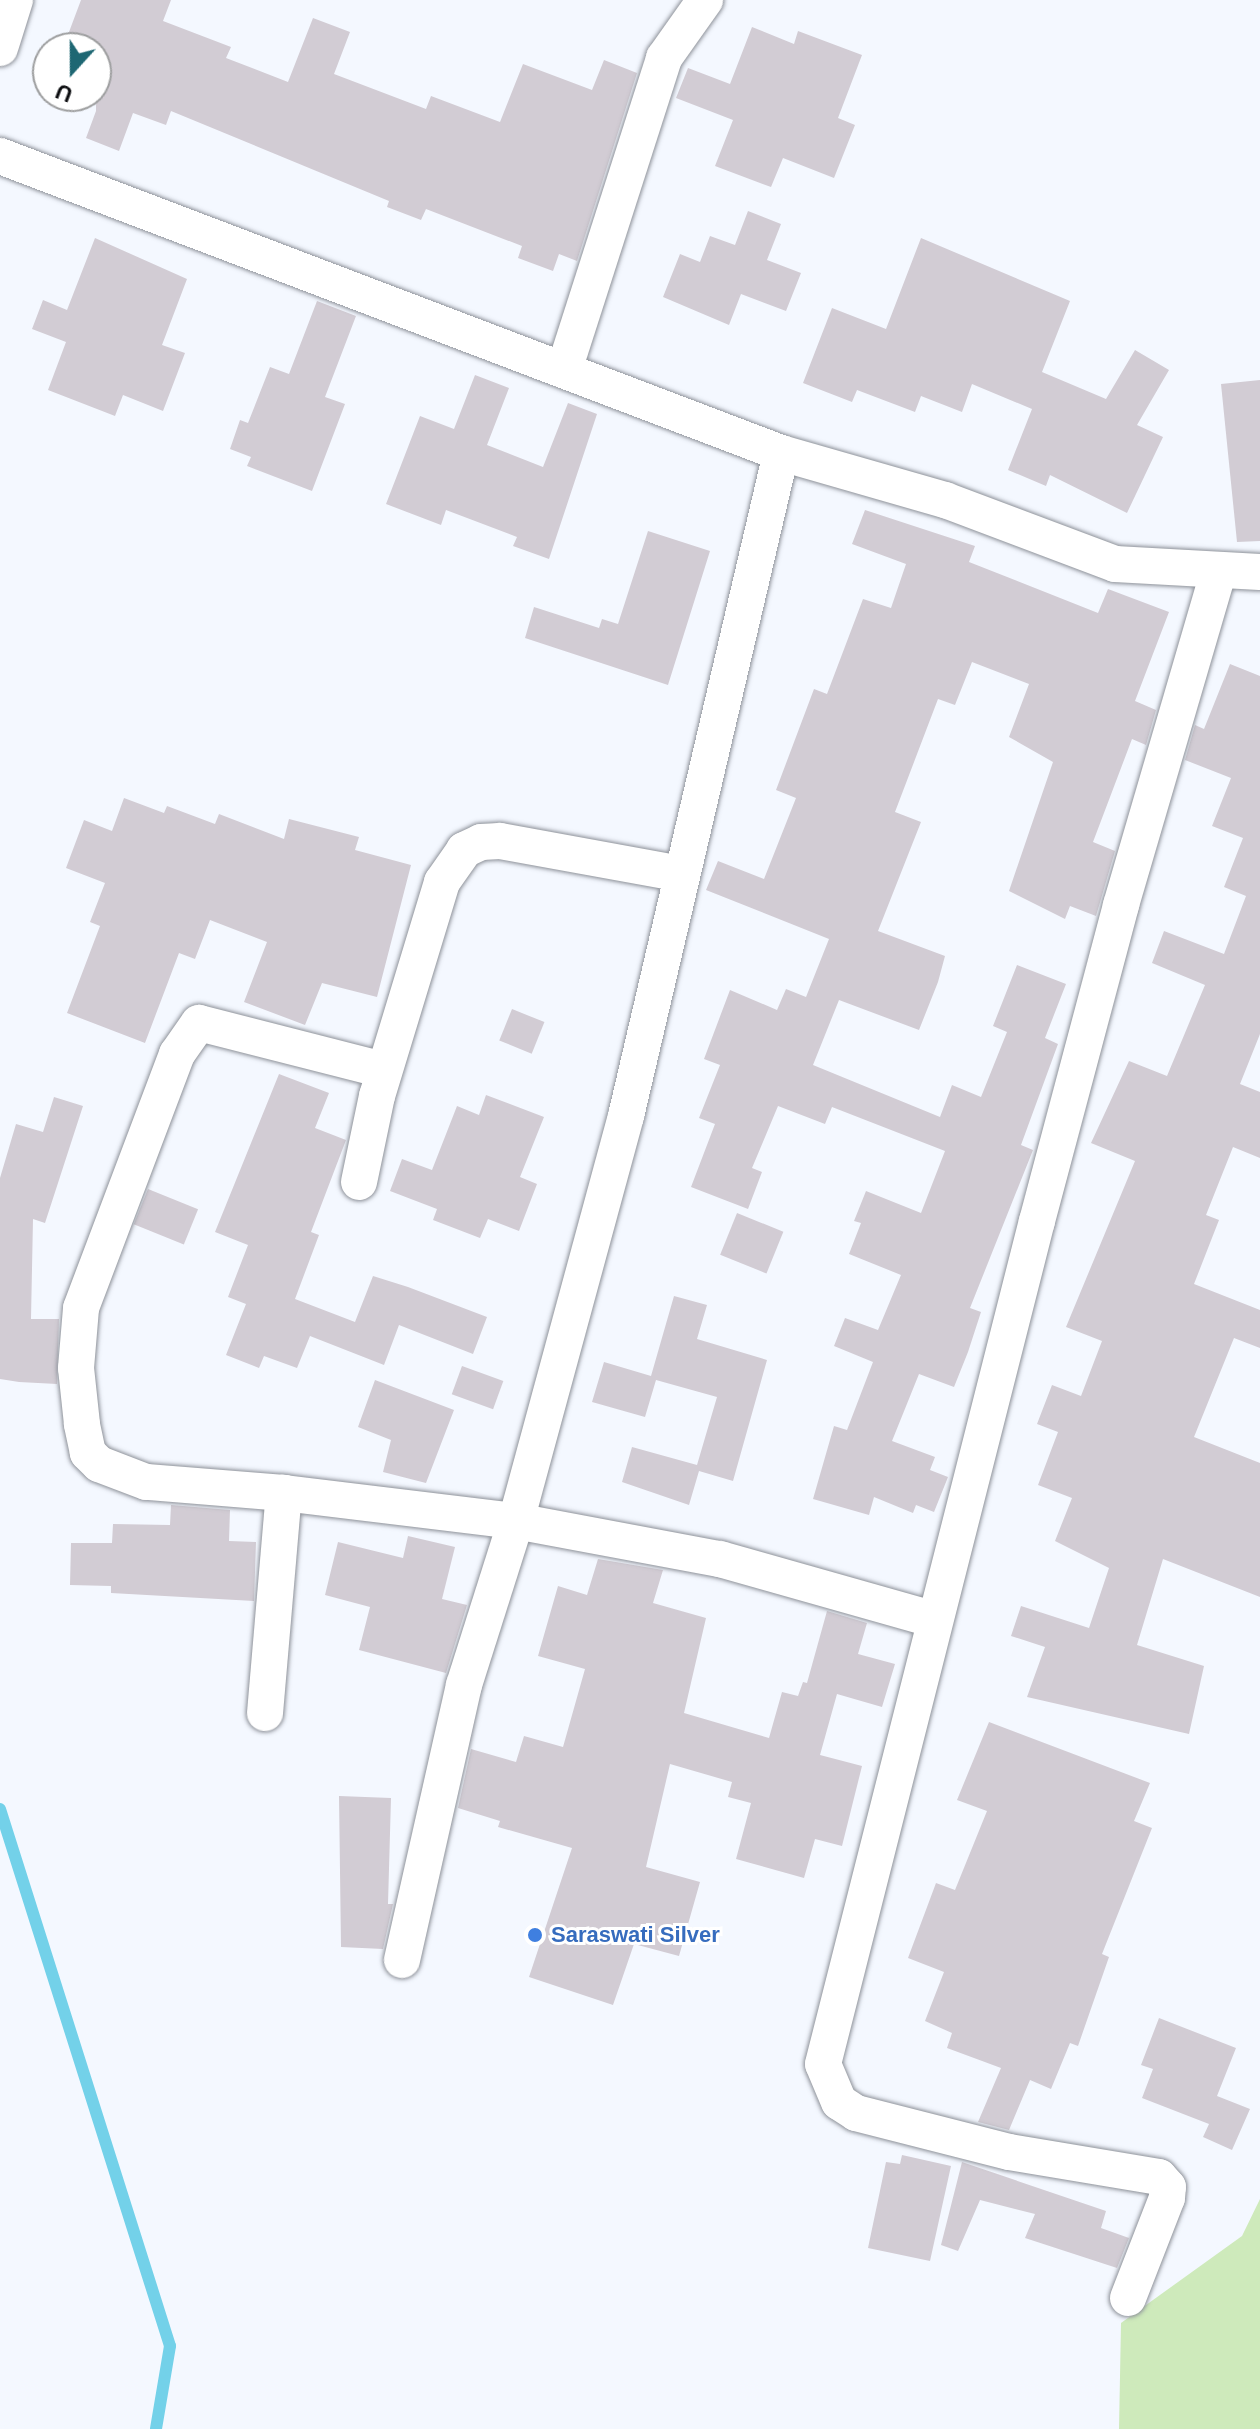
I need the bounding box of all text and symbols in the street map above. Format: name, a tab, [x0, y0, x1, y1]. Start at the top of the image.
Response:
north arrow	[32, 32, 112, 112]
text: U	[52, 78, 76, 108]
place label: Saraswati Silver	[551, 1922, 720, 1948]
marker: Saraswati Silver	[526, 1926, 544, 1944]

